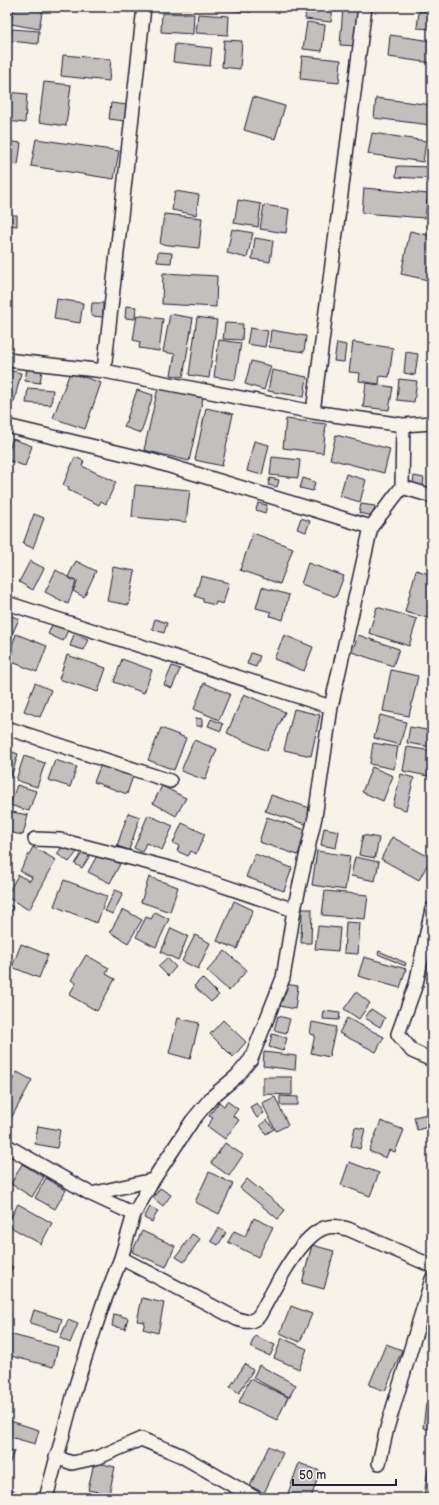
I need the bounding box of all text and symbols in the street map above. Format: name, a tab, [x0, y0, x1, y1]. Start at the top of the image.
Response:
scale bar	[293, 1461, 396, 1487]
text: 50 m	[299, 1468, 326, 1483]

